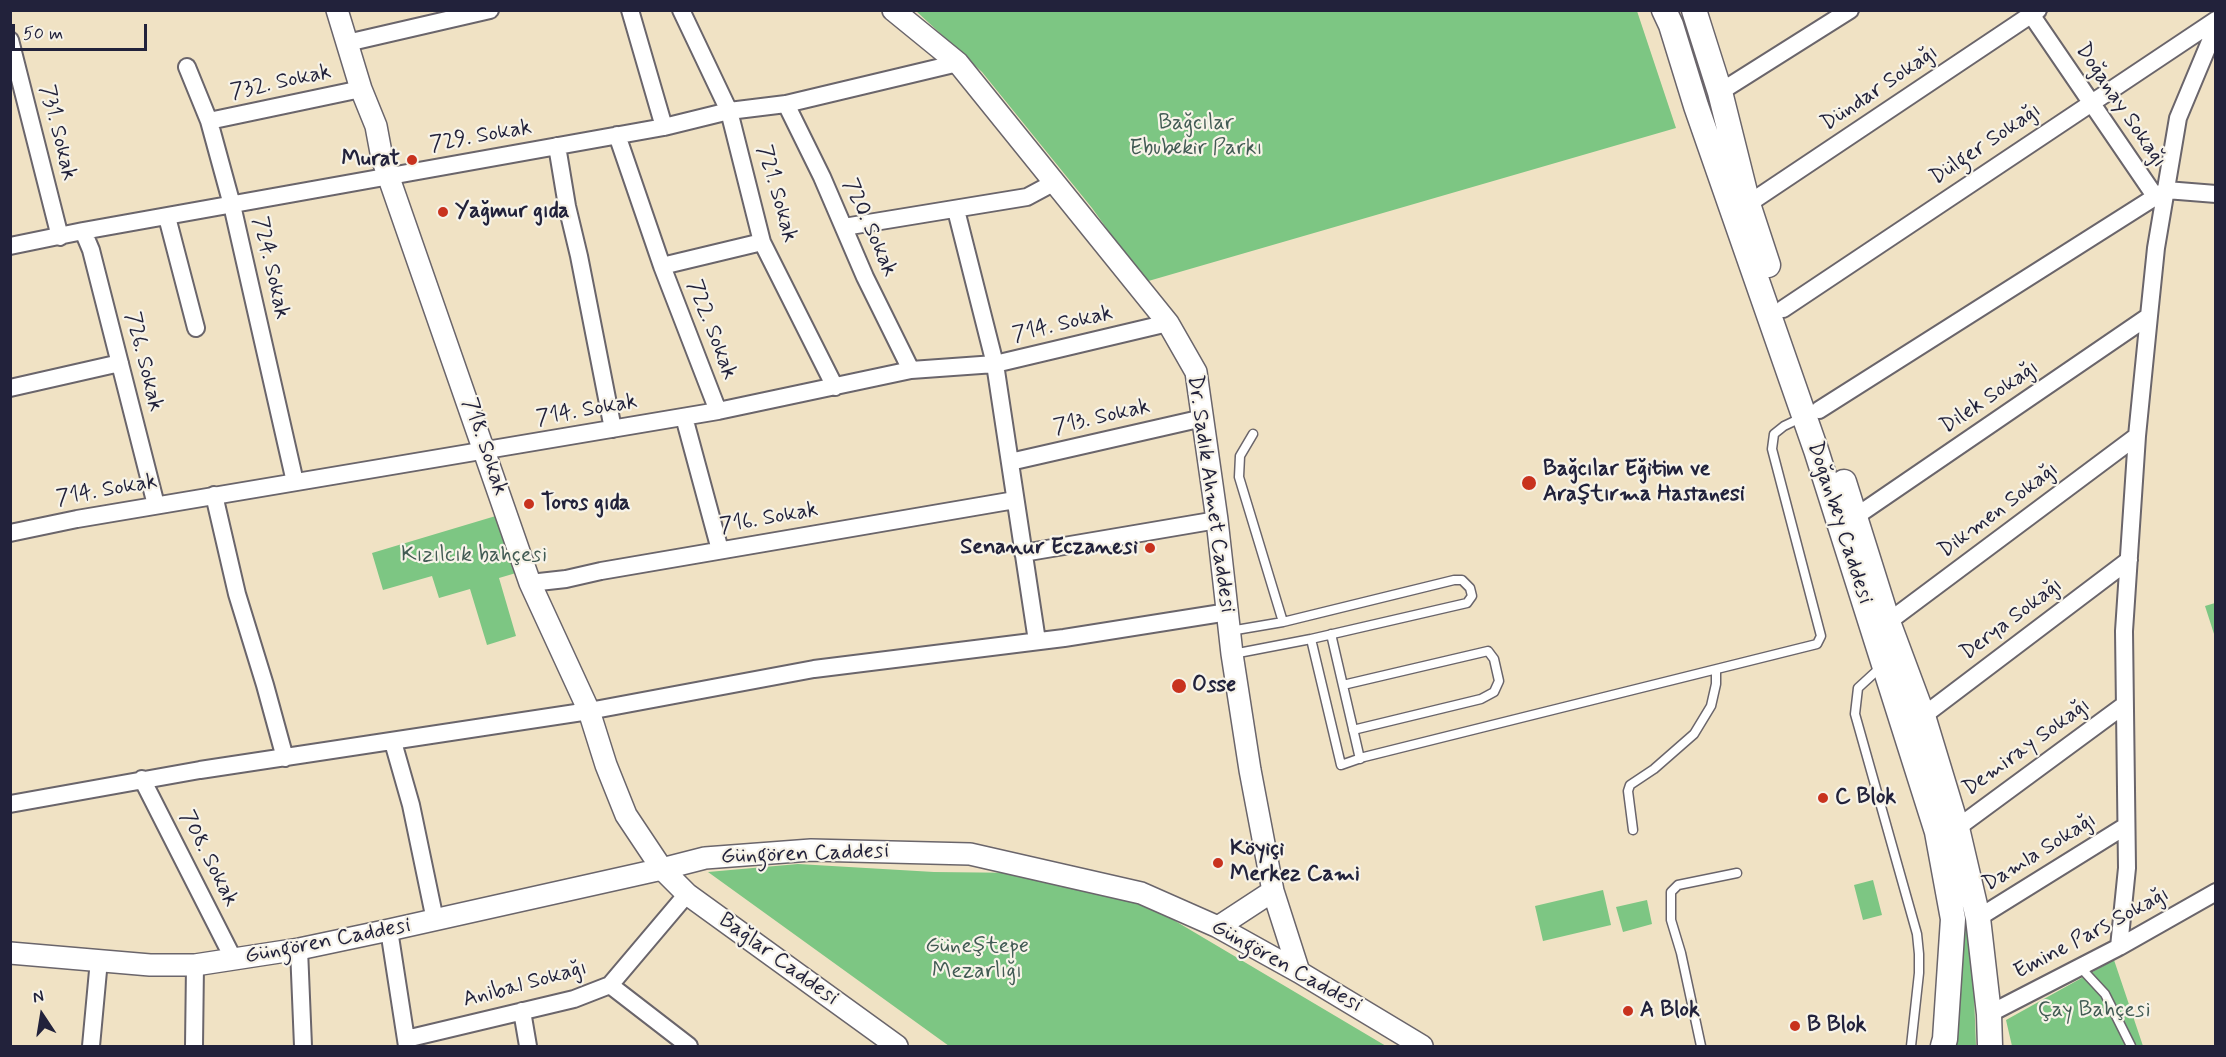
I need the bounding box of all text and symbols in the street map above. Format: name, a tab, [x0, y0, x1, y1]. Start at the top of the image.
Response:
scale bar	[15, 12, 150, 50]
text: 50 m	[23, 22, 63, 46]
street label: Doğanay Sokağı	[2069, 39, 2171, 173]
street label: Dündar Sokağı	[1816, 40, 1944, 138]
street label: 732. Sokak	[228, 59, 334, 107]
street label: 731. Sokak	[32, 83, 82, 183]
street label: Dülger Sokağı	[1925, 98, 2047, 192]
park label: Bağcılar Ebubekir Parkı	[1130, 111, 1262, 162]
street label: 729. Sokak	[428, 115, 534, 159]
street label: 721. Sokak	[750, 142, 802, 246]
place label: Murat	[341, 147, 400, 173]
marker: Murat	[405, 153, 419, 167]
street label: 720. Sokak	[836, 175, 902, 281]
place label: Yağmur gıda	[455, 199, 569, 225]
marker: Yağmur gıda	[436, 205, 450, 219]
street label: 724. Sokak	[245, 214, 295, 322]
street label: 722. Sokak	[680, 277, 742, 383]
street label: 714. Sokak	[1010, 301, 1116, 349]
street label: 726. Sokak	[118, 310, 168, 414]
street label: Dilek Sokağı	[1936, 355, 2044, 441]
street label: Dr. Sadık Ahmet Caddesi	[1180, 373, 1240, 615]
street label: 714. Sokak	[535, 389, 639, 433]
street label: 713. Sokak	[1051, 394, 1153, 442]
street label: 718. Sokak	[455, 395, 513, 499]
street label: Doğanbey Caddesi	[1800, 439, 1878, 607]
place label: Bağcılar Eğitim ve Araştırma Hastanesi	[1543, 457, 1745, 508]
street label: Dikmen Sokağı	[1934, 457, 2064, 565]
street label: 714. Sokak	[55, 469, 159, 513]
marker: Bağcılar Eğitim ve Araştırma Hastanesi	[1520, 474, 1538, 492]
place label: Toros gıda	[541, 491, 630, 517]
marker: Toros gıda	[522, 497, 536, 511]
street label: 716. Sokak	[718, 497, 820, 541]
place label: Senanur Eczanesi	[960, 535, 1138, 561]
marker: Senanur Eczanesi	[1143, 541, 1157, 555]
park label: Kızılcık bahçesi	[401, 543, 547, 569]
street label: Derya Sokağı	[1956, 573, 2068, 667]
place label: Osse	[1192, 673, 1236, 699]
marker: Osse	[1170, 677, 1188, 695]
street label: Demiray Sokağı	[1958, 693, 2096, 803]
place label: C Blok	[1835, 785, 1896, 811]
marker: C Blok	[1816, 791, 1830, 805]
street label: 708. Sokak	[173, 807, 243, 911]
street label: Damla Sokağı	[1978, 808, 2102, 898]
place label: Köyiçi Merkez Cami	[1230, 837, 1360, 888]
street label: Güngören Caddesi	[720, 839, 890, 871]
marker: Köyiçi Merkez Cami	[1211, 856, 1225, 870]
street label: Emine Pars Sokağı	[2010, 882, 2174, 986]
street label: Bağlar Caddesi	[713, 908, 843, 1012]
street label: Güngören Caddesi	[243, 913, 413, 971]
street label: Güngören Caddesi	[1206, 915, 1366, 1019]
park label: Güneştepe Mezarlığı	[925, 934, 1029, 986]
street label: Anibal Sokağı	[460, 956, 590, 1014]
north arrow	[12, 985, 72, 1045]
text: N	[31, 986, 46, 1008]
place label: A Blok	[1640, 998, 1700, 1024]
park label: Çay Bahçesi	[2037, 998, 2151, 1024]
marker: A Blok	[1621, 1004, 1635, 1018]
place label: B Blok	[1807, 1013, 1866, 1039]
marker: B Blok	[1788, 1019, 1802, 1033]

